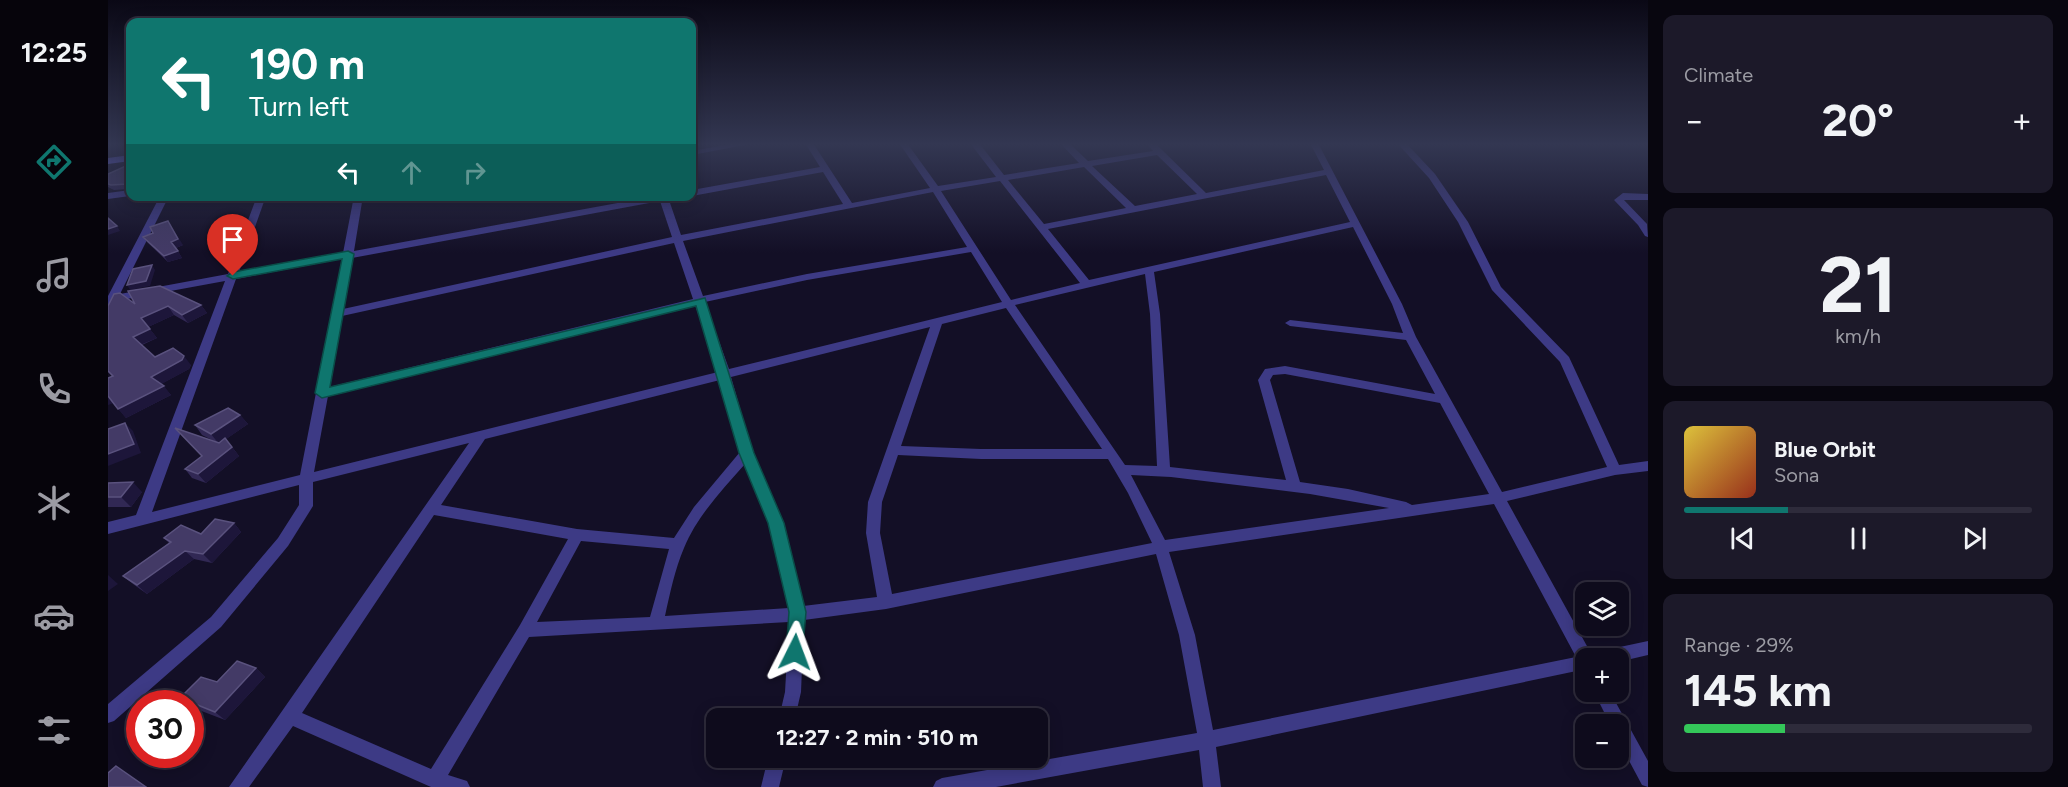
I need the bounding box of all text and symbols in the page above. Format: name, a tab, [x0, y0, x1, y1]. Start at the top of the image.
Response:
text: 12:25	[21, 36, 87, 69]
text: 190 m	[249, 39, 365, 90]
icon: left	[150, 42, 228, 120]
text: Climate	[1684, 63, 1753, 87]
text: Turn left	[249, 90, 349, 123]
text: 20°	[1822, 93, 1894, 147]
text: −	[1684, 101, 1705, 140]
text: +	[2011, 101, 2032, 140]
icon: directions	[33, 141, 75, 183]
icon: left	[332, 156, 365, 189]
icon: ahead	[395, 156, 428, 189]
icon: right	[458, 156, 491, 189]
pin	[207, 214, 258, 276]
icon: arrive	[216, 223, 249, 256]
text: 21	[1819, 238, 1897, 332]
icon: music	[33, 254, 75, 296]
text: km/h	[1835, 324, 1881, 348]
icon: phone	[33, 368, 75, 410]
text: Blue Orbit	[1774, 436, 1876, 463]
text: Sona	[1774, 463, 1819, 487]
icon: climate	[33, 482, 75, 524]
icon: previous	[1726, 522, 1759, 555]
icon: pause	[1842, 522, 1875, 555]
icon: next	[1958, 522, 1991, 555]
map controls	[1575, 582, 1629, 768]
button: layers	[1575, 582, 1629, 636]
icon: car	[33, 595, 75, 637]
position arrow	[763, 620, 827, 684]
text: Range · 29%	[1684, 633, 1794, 657]
button: +	[1575, 648, 1629, 702]
text: 145 km	[1684, 663, 1832, 717]
speed limit sign: 30	[126, 690, 204, 768]
icon: filters	[33, 709, 75, 751]
button: −	[1575, 714, 1629, 768]
text: 12:27 · 2 min · 510 m	[776, 724, 978, 751]

